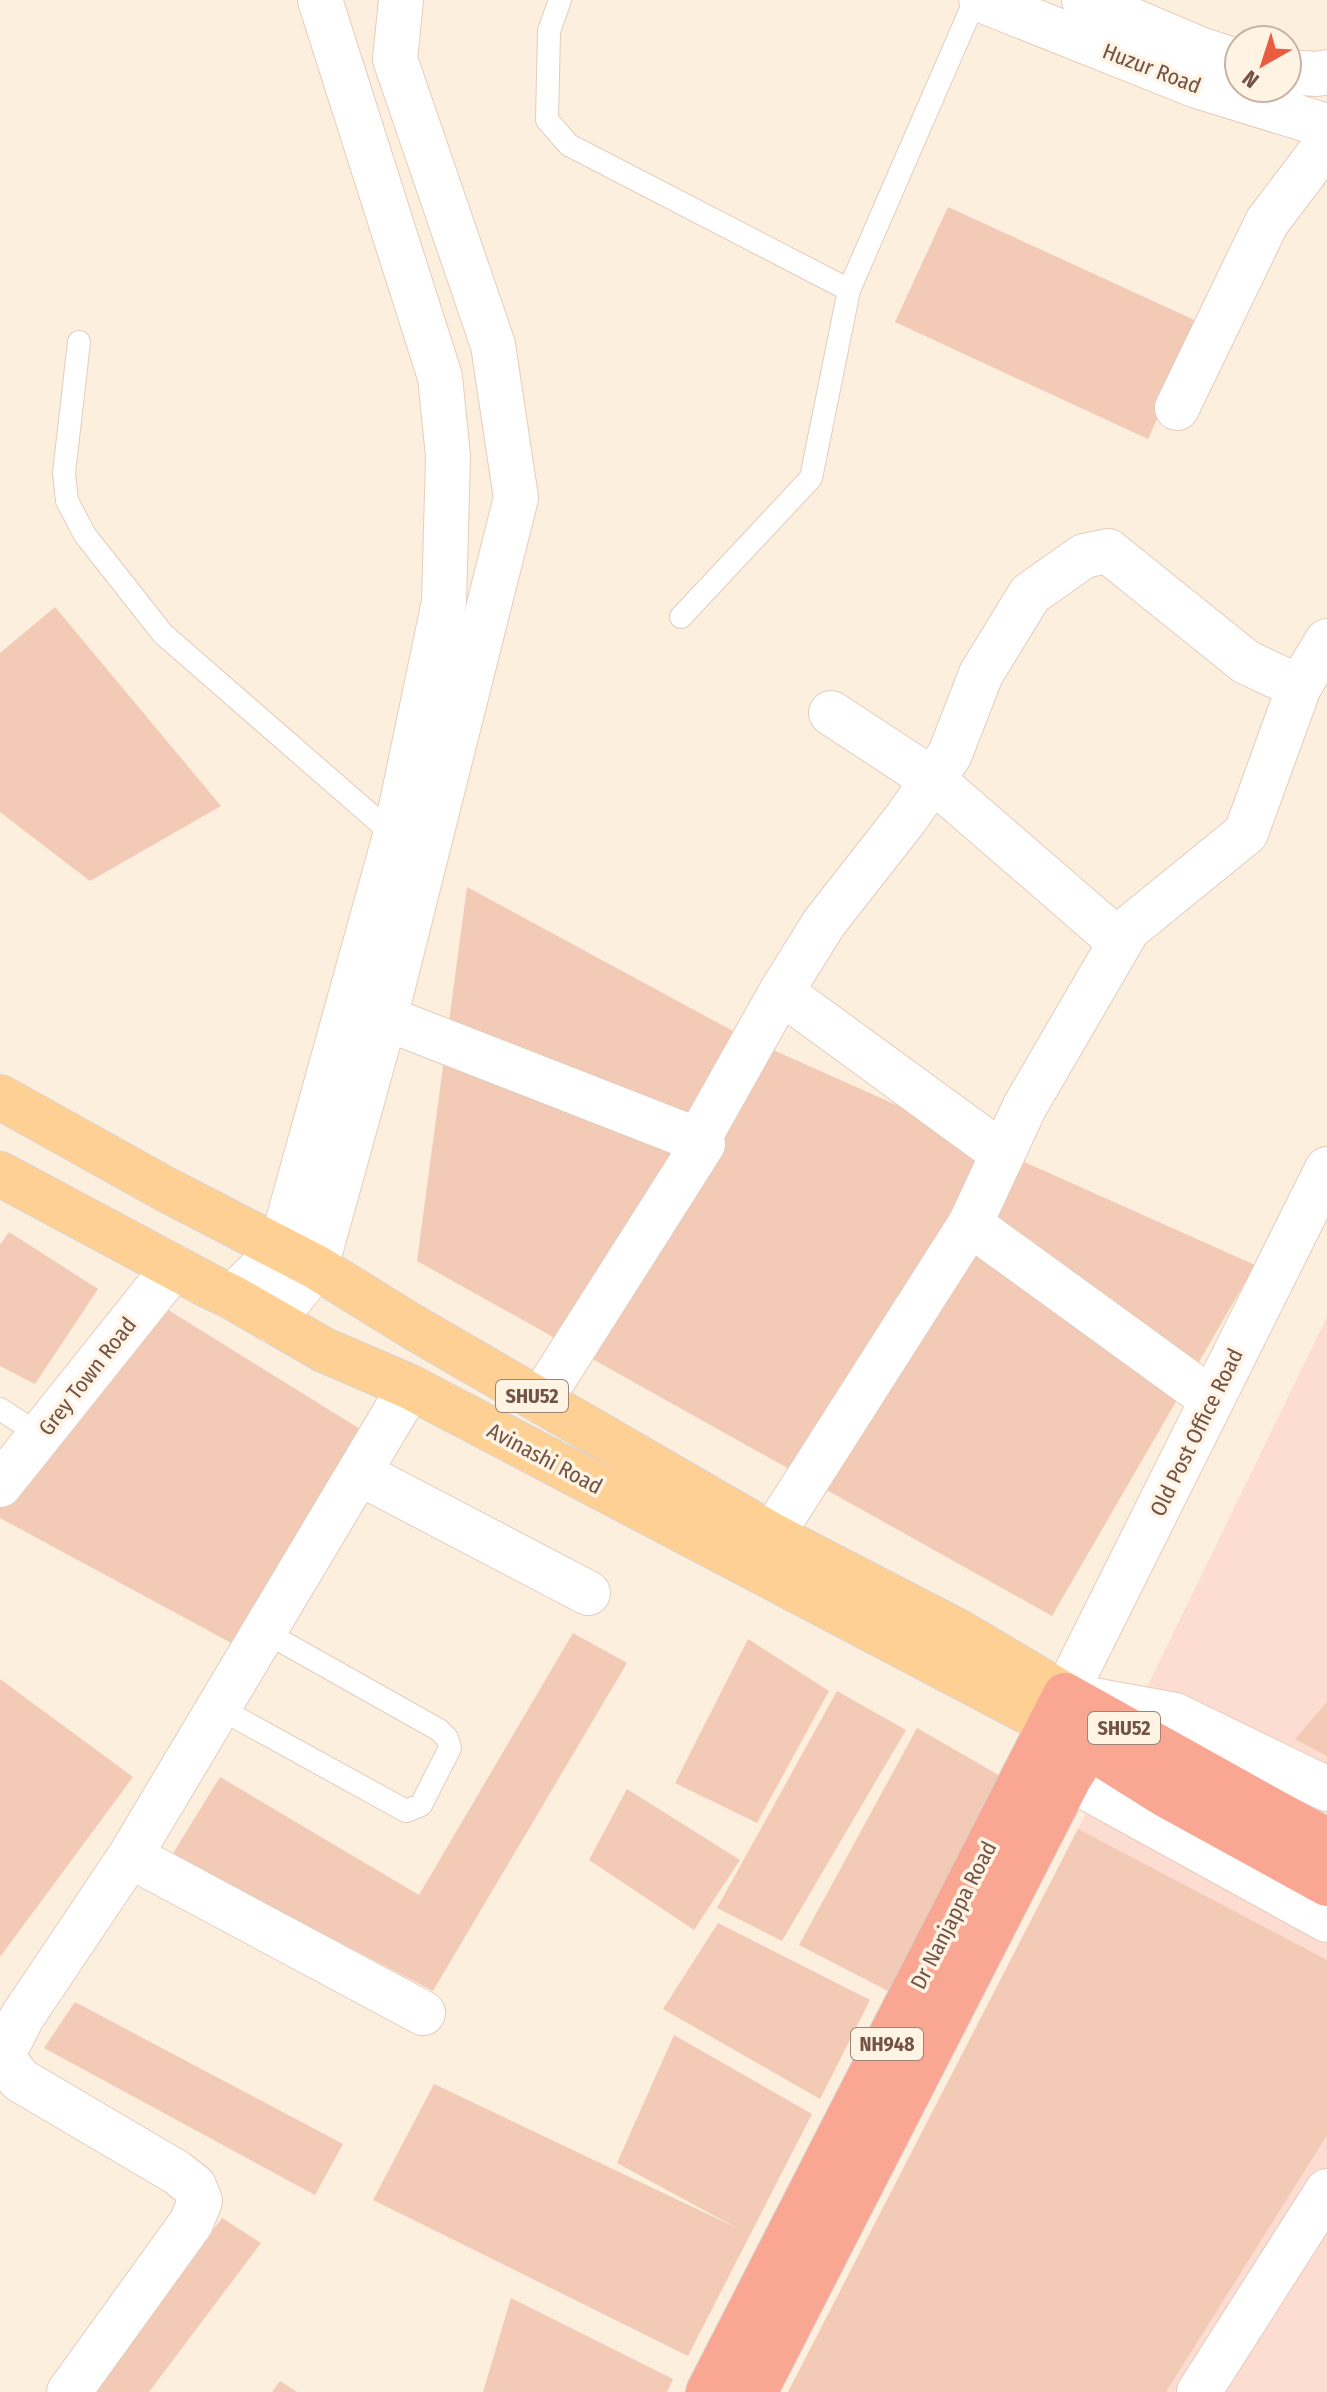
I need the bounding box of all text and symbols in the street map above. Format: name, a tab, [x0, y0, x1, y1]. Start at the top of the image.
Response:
north arrow	[1223, 24, 1303, 104]
street label: Huzur Road	[1099, 37, 1205, 100]
text: N	[1237, 65, 1264, 94]
street label: Grey Town Road	[33, 1312, 142, 1441]
street label: Old Post Office Road	[1144, 1344, 1249, 1521]
road number: SHU52	[496, 1380, 568, 1412]
street label: Avinashi Road	[483, 1417, 607, 1500]
road number: SHU52	[1088, 1712, 1160, 1744]
street label: Dr Nanjappa Road	[905, 1837, 1002, 1994]
road number: NH948	[851, 2028, 923, 2060]

